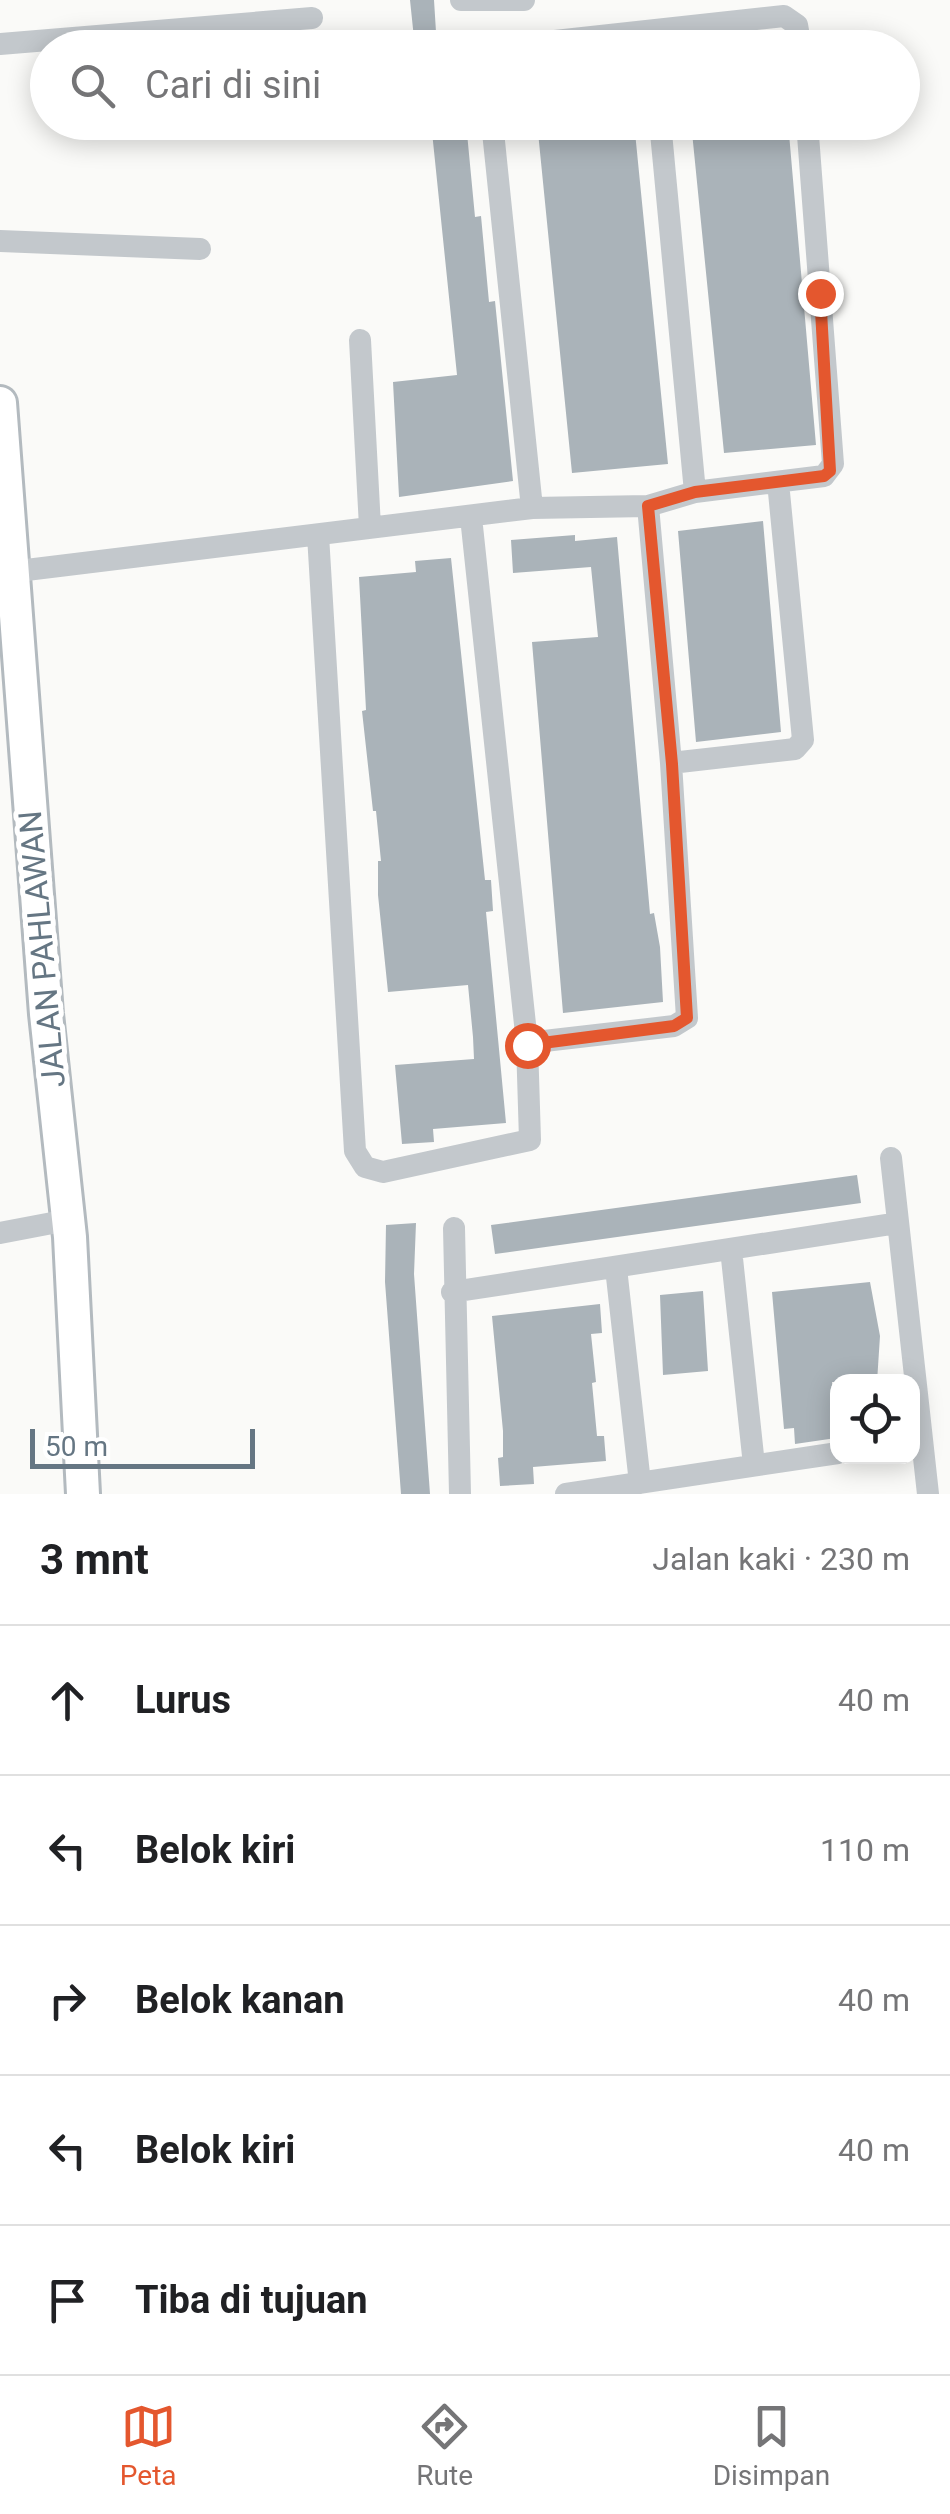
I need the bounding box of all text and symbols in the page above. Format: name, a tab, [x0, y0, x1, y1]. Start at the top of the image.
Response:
search box	[30, 30, 920, 140]
icon: search	[65, 58, 120, 113]
text: Cari di sini	[145, 63, 321, 107]
route end	[798, 271, 844, 317]
street label: JALAN PAHLAWAN	[11, 809, 73, 1089]
route start	[505, 1023, 551, 1069]
map controls	[830, 1374, 920, 1464]
button: locate	[830, 1374, 920, 1464]
scale bar	[30, 1424, 255, 1468]
text: 50 m	[45, 1430, 108, 1463]
text: 3 mnt	[40, 1535, 149, 1584]
text: Jalan kaki · 230 m	[652, 1540, 910, 1578]
icon: ahead	[40, 1673, 95, 1728]
text: Lurus	[135, 1678, 231, 1722]
text: 40 m	[838, 1681, 910, 1719]
icon: left	[40, 1823, 95, 1878]
text: Belok kiri	[135, 1828, 295, 1872]
text: 110 m	[820, 1831, 910, 1869]
icon: right	[40, 1973, 95, 2028]
text: Belok kanan	[135, 1978, 345, 2022]
text: 40 m	[838, 1981, 910, 2019]
icon: left	[40, 2123, 95, 2178]
text: Belok kiri	[135, 2128, 295, 2172]
text: 40 m	[838, 2131, 910, 2169]
icon: arrive	[40, 2273, 95, 2328]
text: Tiba di tujuan	[135, 2278, 368, 2322]
tab: Peta	[120, 2399, 177, 2492]
tab: Rute	[416, 2399, 473, 2492]
tab: Disimpan	[713, 2399, 830, 2492]

